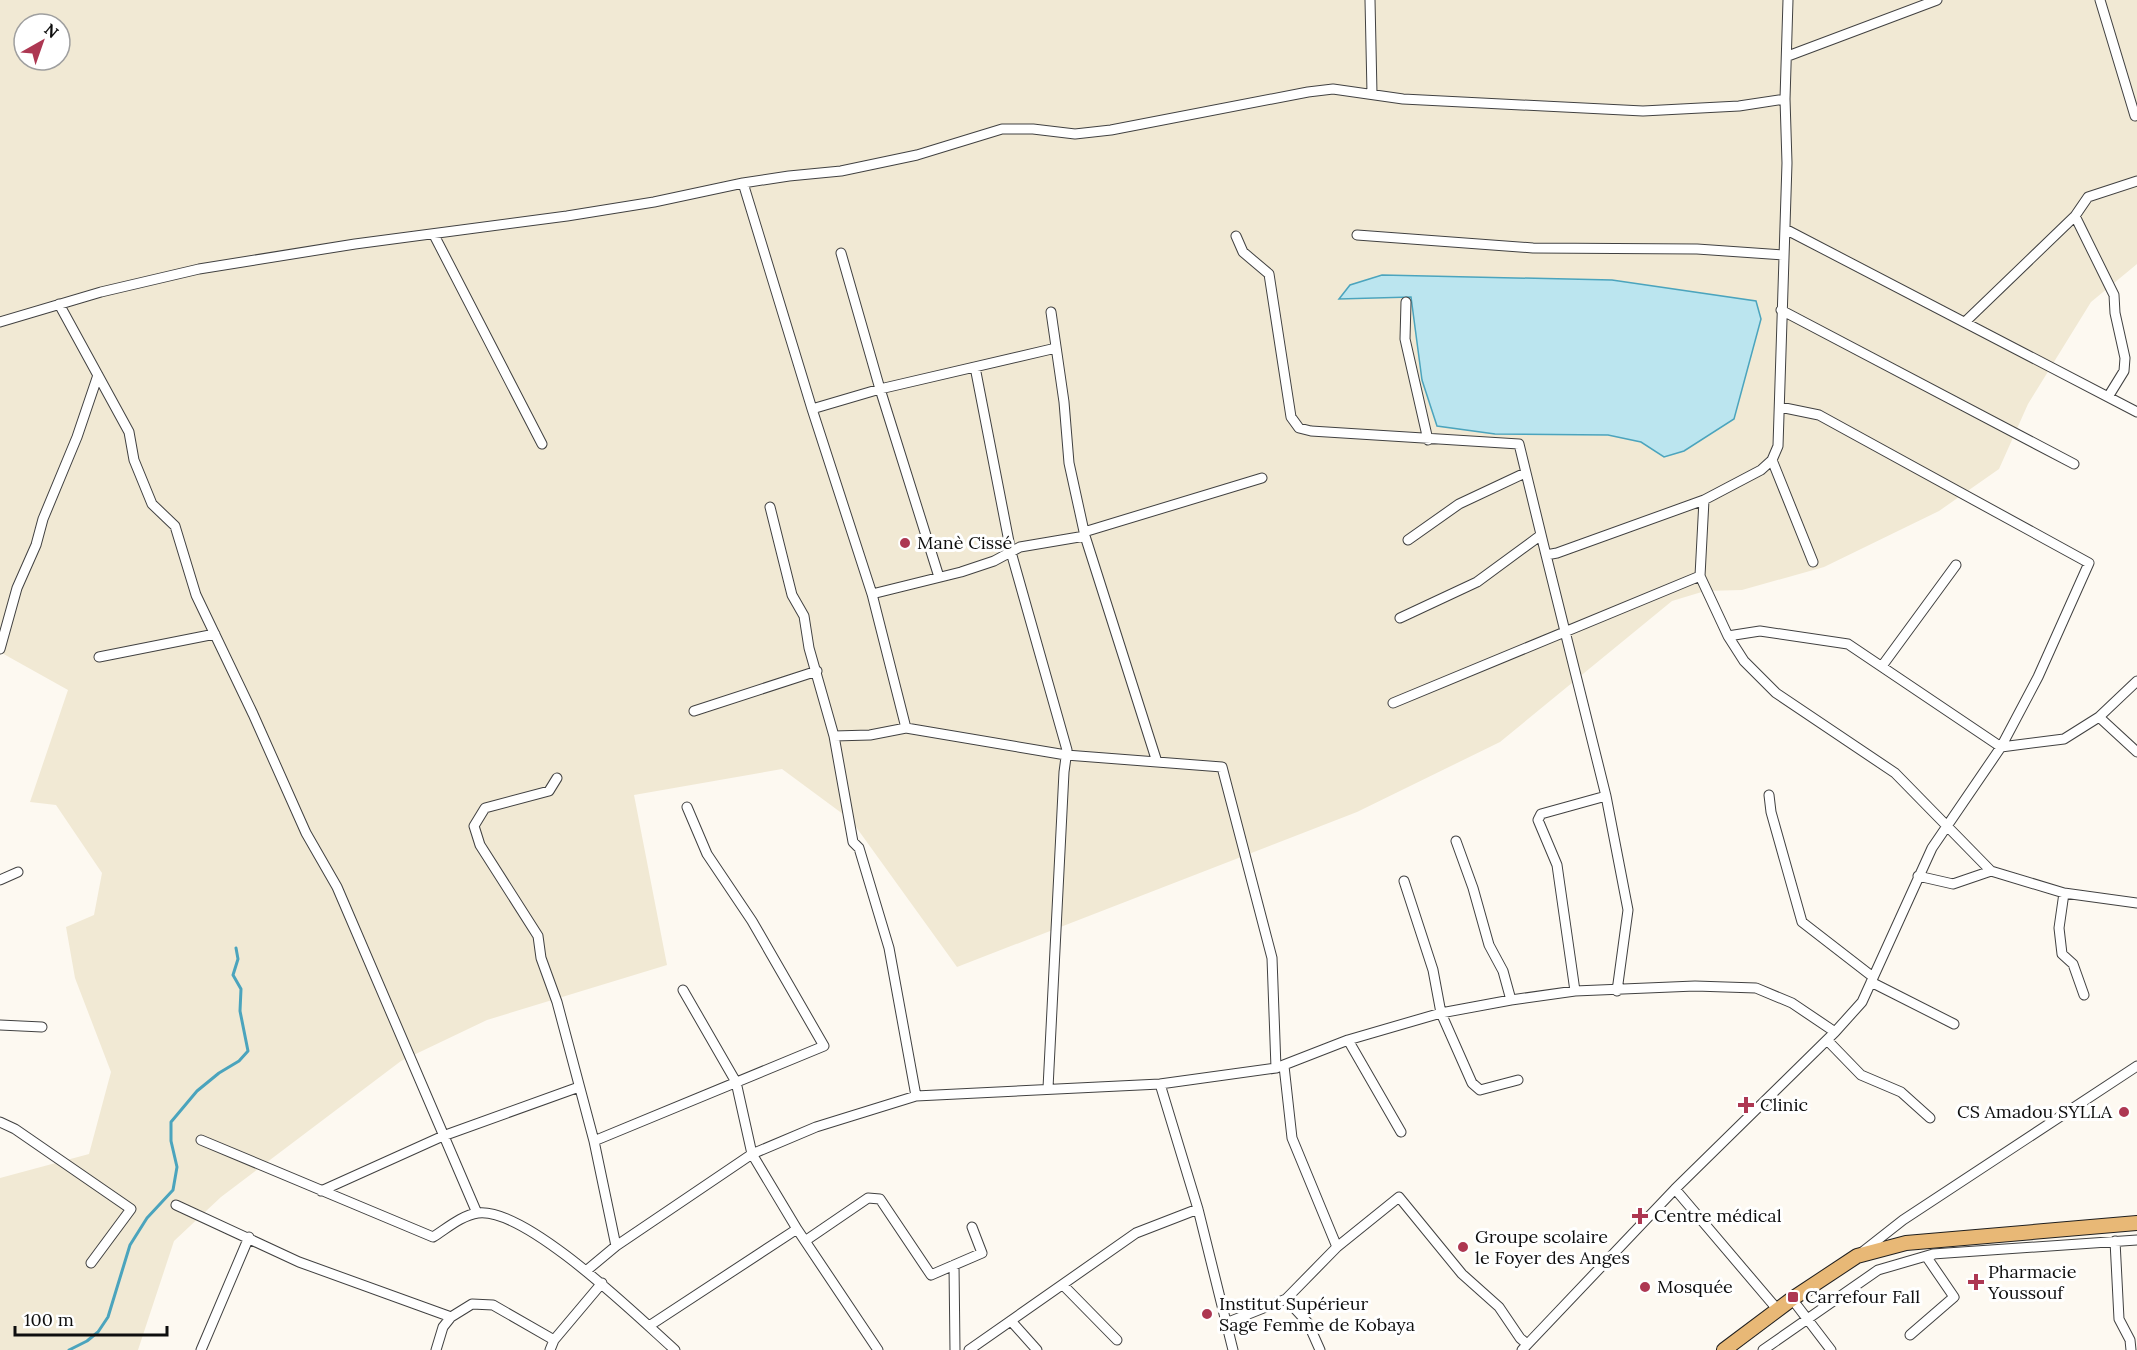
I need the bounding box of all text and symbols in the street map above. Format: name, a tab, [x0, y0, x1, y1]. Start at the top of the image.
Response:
north arrow	[12, 12, 72, 72]
text: N	[40, 19, 63, 42]
place label: Manè Cissé	[917, 531, 1013, 554]
marker: Manè Cissé	[898, 536, 912, 550]
place label: Clinic	[1760, 1093, 1808, 1116]
marker: Clinic	[1737, 1096, 1755, 1114]
place label: CS Amadou SYLLA	[1957, 1100, 2113, 1123]
marker: CS Amadou SYLLA	[2117, 1105, 2131, 1119]
place label: Centre médical	[1654, 1204, 1782, 1227]
marker: Centre médical	[1631, 1207, 1649, 1225]
place label: Groupe scolaire le Foyer des Anges	[1475, 1225, 1630, 1269]
marker: Groupe scolaire le Foyer des Anges	[1456, 1240, 1470, 1254]
place label: Pharmacie Youssouf	[1987, 1260, 2077, 1304]
place label: Mosquée	[1657, 1275, 1733, 1298]
marker: Pharmacie Youssouf	[1969, 1275, 1983, 1289]
marker: Mosquée	[1638, 1280, 1652, 1294]
place label: Carrefour Fall	[1805, 1285, 1920, 1308]
marker: Carrefour Fall	[1786, 1290, 1800, 1304]
place label: Institut Supérieur Sage Femme de Kobaya	[1219, 1292, 1415, 1336]
scale bar	[15, 1299, 166, 1337]
marker: Institut Supérieur Sage Femme de Kobaya	[1200, 1307, 1214, 1321]
text: 100 m	[24, 1308, 74, 1331]

